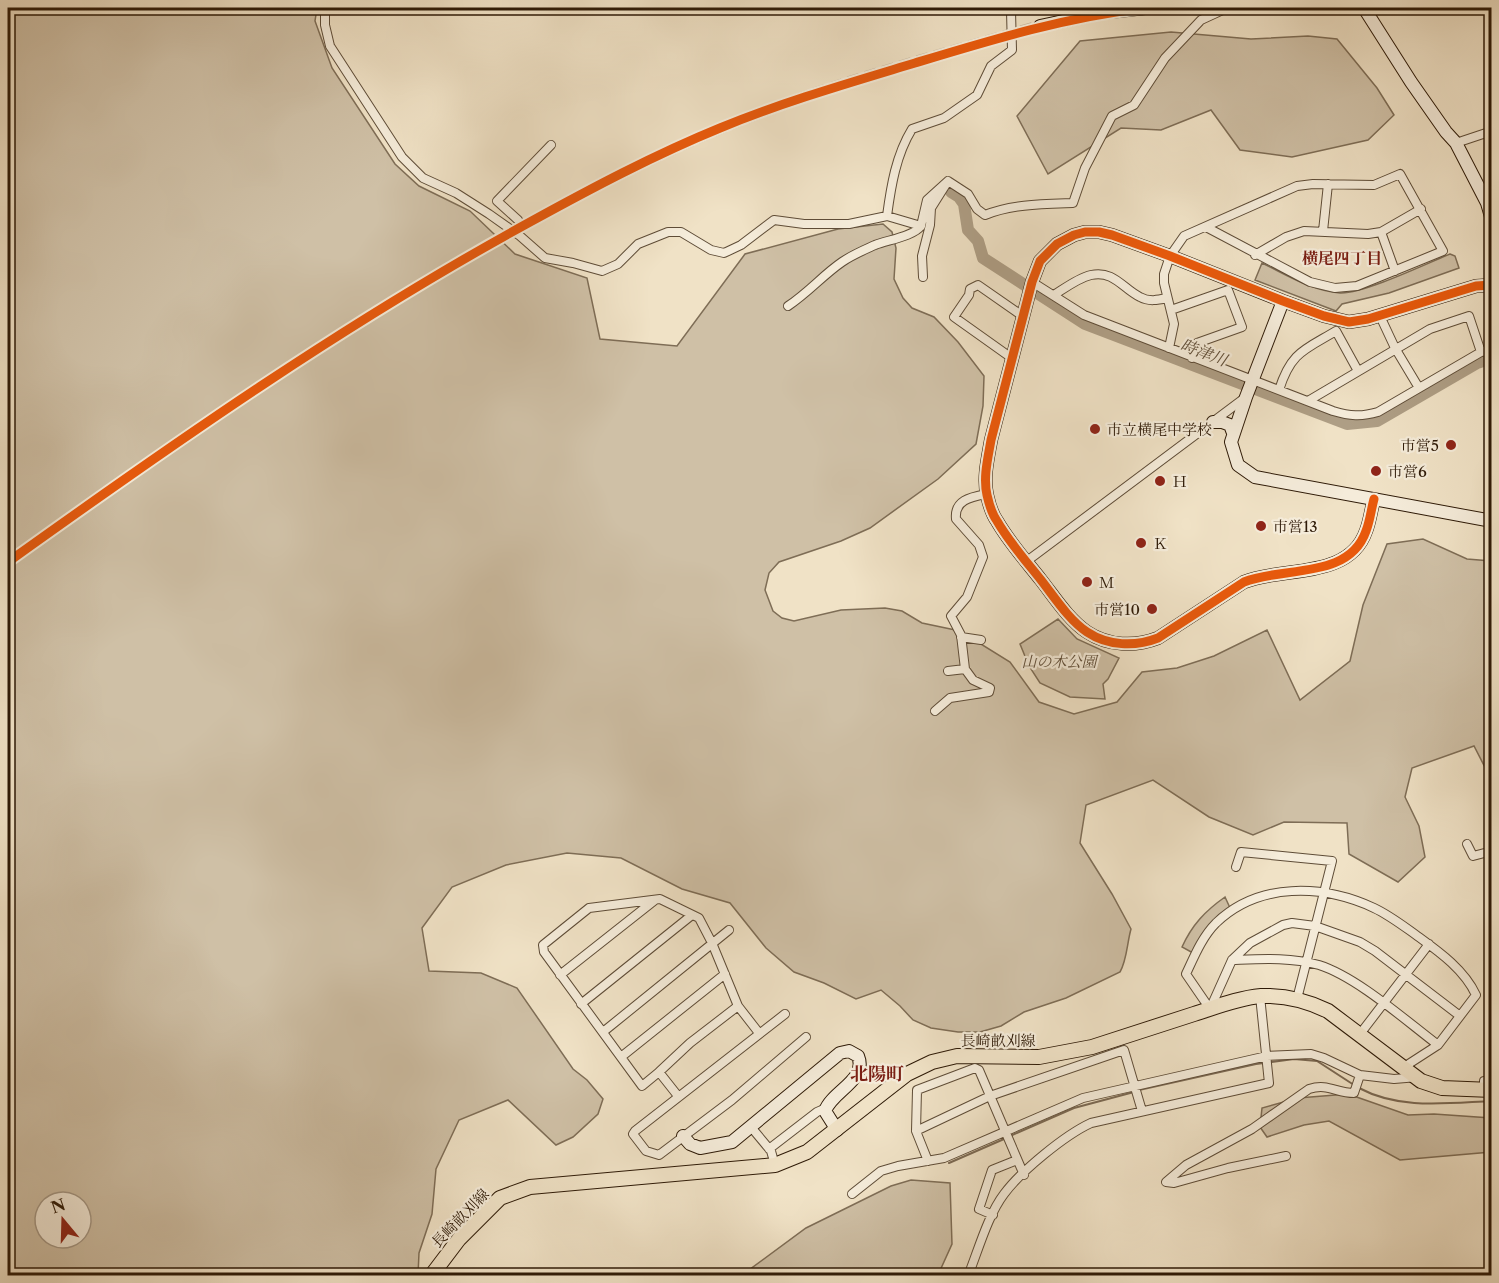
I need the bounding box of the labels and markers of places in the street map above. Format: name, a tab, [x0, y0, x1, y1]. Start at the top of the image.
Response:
place label: 市立横尾中学校	[1107, 420, 1212, 439]
marker: 市立横尾中学校	[1088, 422, 1102, 436]
place label: 市営5	[1401, 436, 1439, 455]
marker: 市営5	[1444, 438, 1458, 452]
place label: 市営6	[1388, 462, 1427, 481]
marker: 市営6	[1369, 464, 1383, 478]
place label: Ｈ	[1172, 472, 1187, 491]
marker: Ｈ	[1153, 474, 1167, 488]
place label: 市営13	[1273, 517, 1318, 536]
marker: 市営13	[1254, 519, 1268, 533]
place label: Ｋ	[1153, 534, 1168, 553]
marker: Ｋ	[1134, 536, 1148, 550]
place label: Ｍ	[1099, 573, 1114, 592]
marker: Ｍ	[1080, 575, 1094, 589]
place label: 市営10	[1094, 600, 1140, 619]
marker: 市営10	[1145, 602, 1159, 616]

